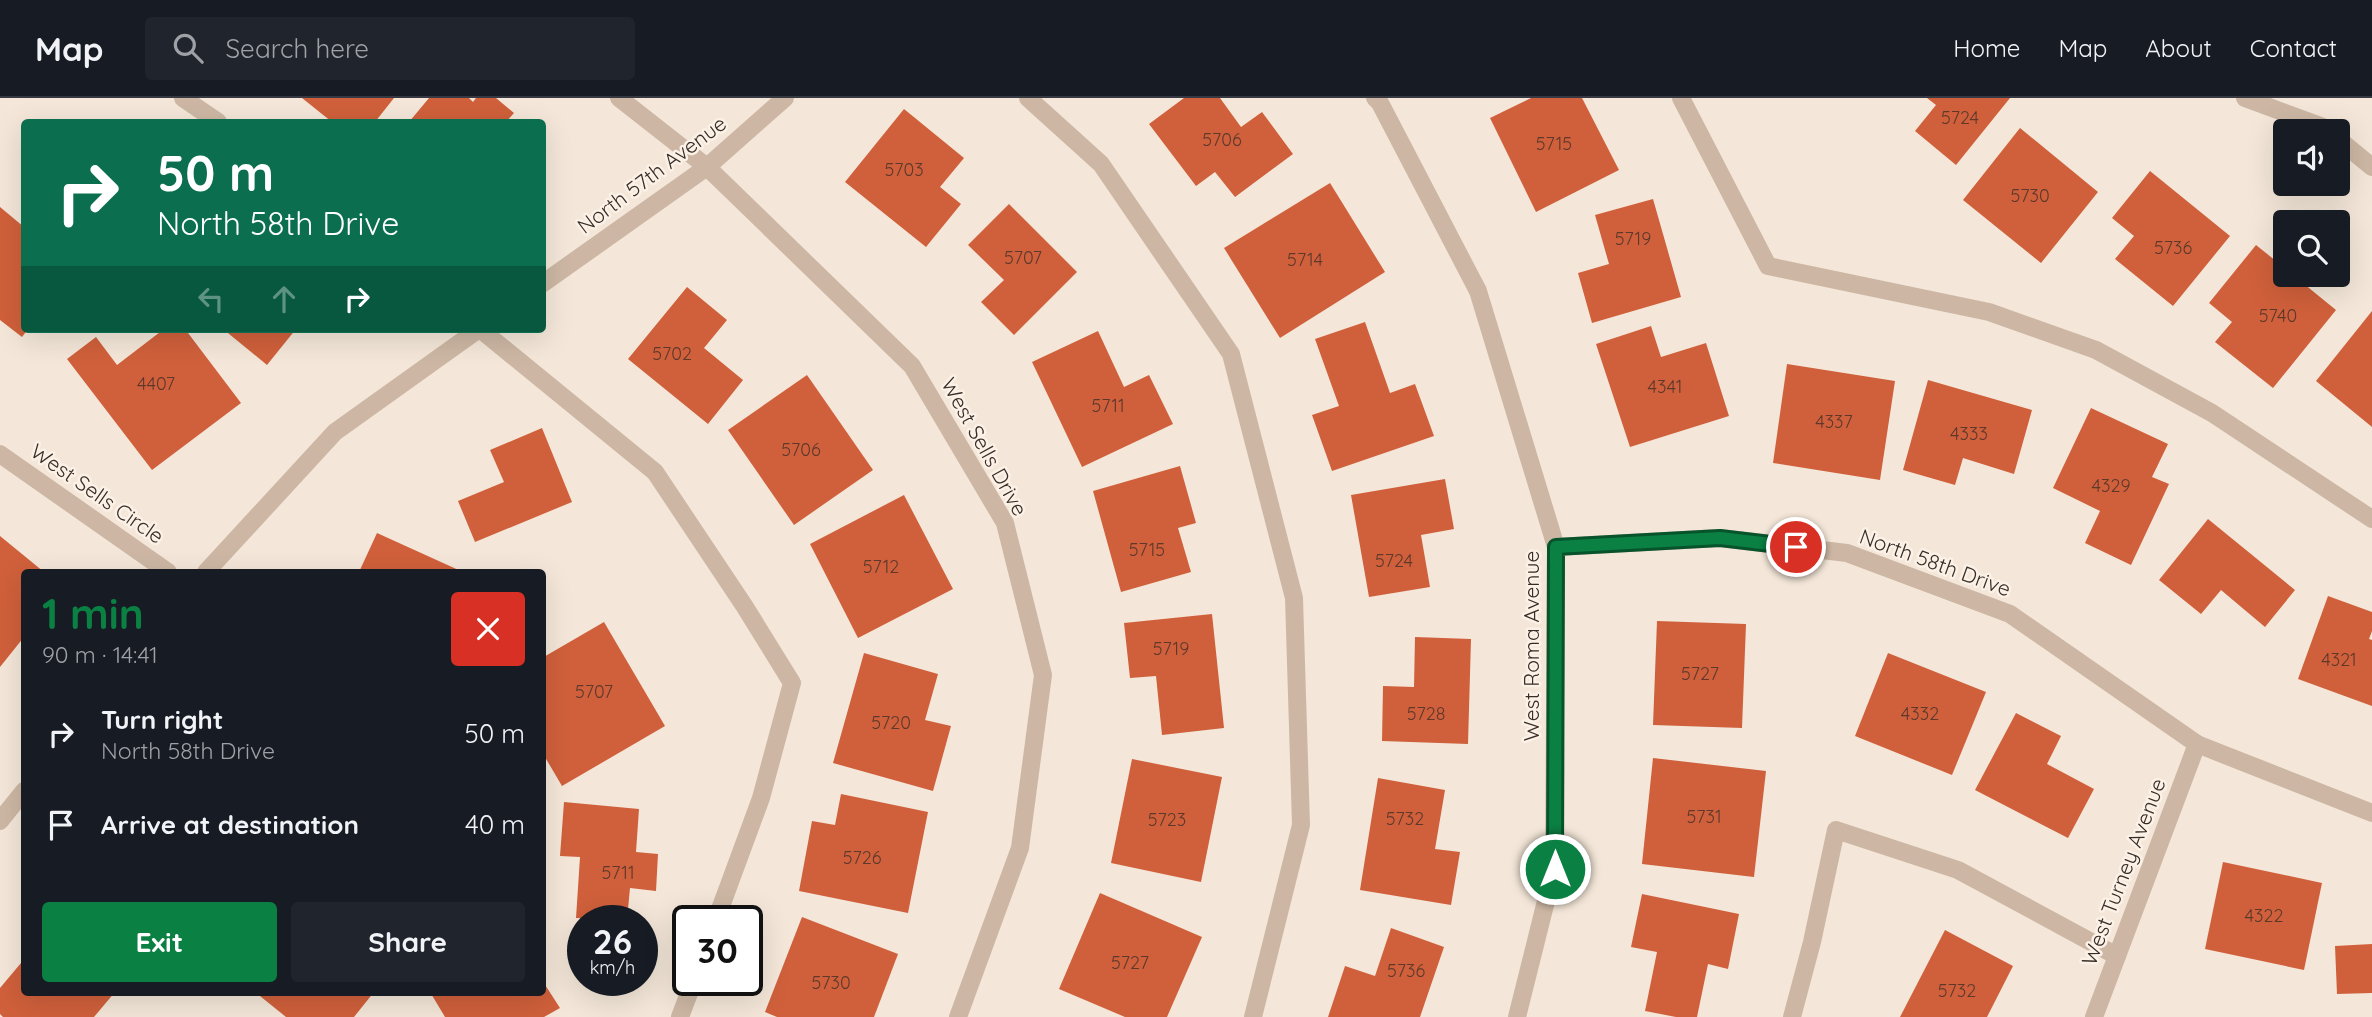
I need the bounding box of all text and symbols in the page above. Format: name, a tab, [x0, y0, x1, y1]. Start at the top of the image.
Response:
search box	[145, 17, 635, 80]
text: Map	[35, 28, 103, 69]
icon: search	[169, 29, 207, 67]
text: Search here	[225, 32, 369, 65]
text: Home	[1953, 33, 2020, 63]
text: Map	[2058, 33, 2107, 63]
text: About	[2145, 33, 2212, 63]
text: Contact	[2250, 33, 2337, 63]
house number: 5724	[1941, 106, 1979, 129]
street label: North 57th Avenue	[572, 110, 731, 239]
map controls	[2273, 119, 2350, 287]
button: sound	[2273, 119, 2350, 196]
house number: 5706	[1202, 128, 1242, 151]
house number: 5715	[1536, 132, 1572, 155]
text: 50 m	[157, 142, 274, 203]
icon: right	[42, 147, 133, 238]
house number: 5703	[884, 158, 924, 181]
house number: 5730	[2010, 184, 2050, 207]
text: North 58th Drive	[157, 203, 399, 243]
button: search	[2273, 210, 2350, 287]
house number: 5719	[1615, 227, 1651, 250]
house number: 5736	[2154, 236, 2192, 259]
house number: 5707	[1004, 246, 1042, 269]
house number: 5714	[1287, 248, 1323, 271]
icon: left	[192, 280, 230, 318]
icon: ahead	[265, 280, 303, 318]
icon: right	[338, 280, 376, 318]
house number: 5740	[2259, 304, 2297, 327]
house number: 5702	[652, 342, 692, 365]
house number: 4407	[137, 372, 175, 395]
street label: West Sells Drive	[936, 373, 1034, 520]
house number: 4341	[1648, 375, 1682, 398]
house number: 5711	[1091, 394, 1125, 417]
house number: 4337	[1815, 410, 1853, 433]
house number: 4333	[1950, 422, 1988, 445]
street label: West Sells Circle	[26, 438, 169, 549]
house number: 5706	[781, 438, 821, 461]
house number: 4329	[2092, 474, 2130, 497]
pin	[1766, 517, 1826, 577]
street label: North 58th Drive	[1856, 523, 2014, 601]
icon: arrive	[1777, 528, 1815, 566]
house number: 5715	[1129, 538, 1165, 561]
house number: 5724	[1375, 549, 1413, 572]
street label: West Roma Avenue	[1518, 551, 1544, 741]
house number: 5712	[863, 555, 899, 578]
text: 1 min	[42, 587, 144, 640]
button: close	[451, 592, 525, 666]
house number: 5719	[1153, 637, 1189, 660]
text: 90 m · 14:41	[42, 640, 158, 669]
house number: 4321	[2321, 648, 2357, 671]
house number: 5727	[1681, 662, 1719, 685]
house number: 5707	[575, 680, 613, 703]
house number: 5728	[1407, 702, 1445, 725]
house number: 4332	[1901, 702, 1939, 725]
text: Turn right	[101, 703, 223, 736]
house number: 5720	[871, 711, 911, 734]
icon: right	[42, 715, 80, 753]
text: 50 m	[465, 717, 525, 750]
text: North 58th Drive	[101, 736, 275, 765]
street label: West Turney Avenue	[2075, 775, 2171, 969]
house number: 5731	[1686, 805, 1722, 828]
icon: arrive	[42, 806, 80, 844]
house number: 5732	[1386, 807, 1424, 830]
text: Arrive at destination	[101, 808, 359, 841]
text: 40 m	[465, 808, 525, 841]
house number: 5723	[1148, 808, 1186, 831]
position arrow	[1518, 832, 1592, 906]
house number: 5726	[843, 846, 882, 869]
house number: 5711	[601, 861, 635, 884]
button: Exit	[42, 902, 277, 982]
button: Share	[291, 902, 525, 982]
house number: 4322	[2245, 904, 2283, 927]
speed limit sign: 30	[672, 905, 763, 996]
text: 26	[593, 919, 632, 963]
house number: 5727	[1111, 951, 1149, 974]
text: km/h	[590, 956, 635, 979]
house number: 5736	[1387, 959, 1425, 982]
house number: 5730	[811, 971, 851, 994]
house number: 5732	[1938, 979, 1976, 1002]

